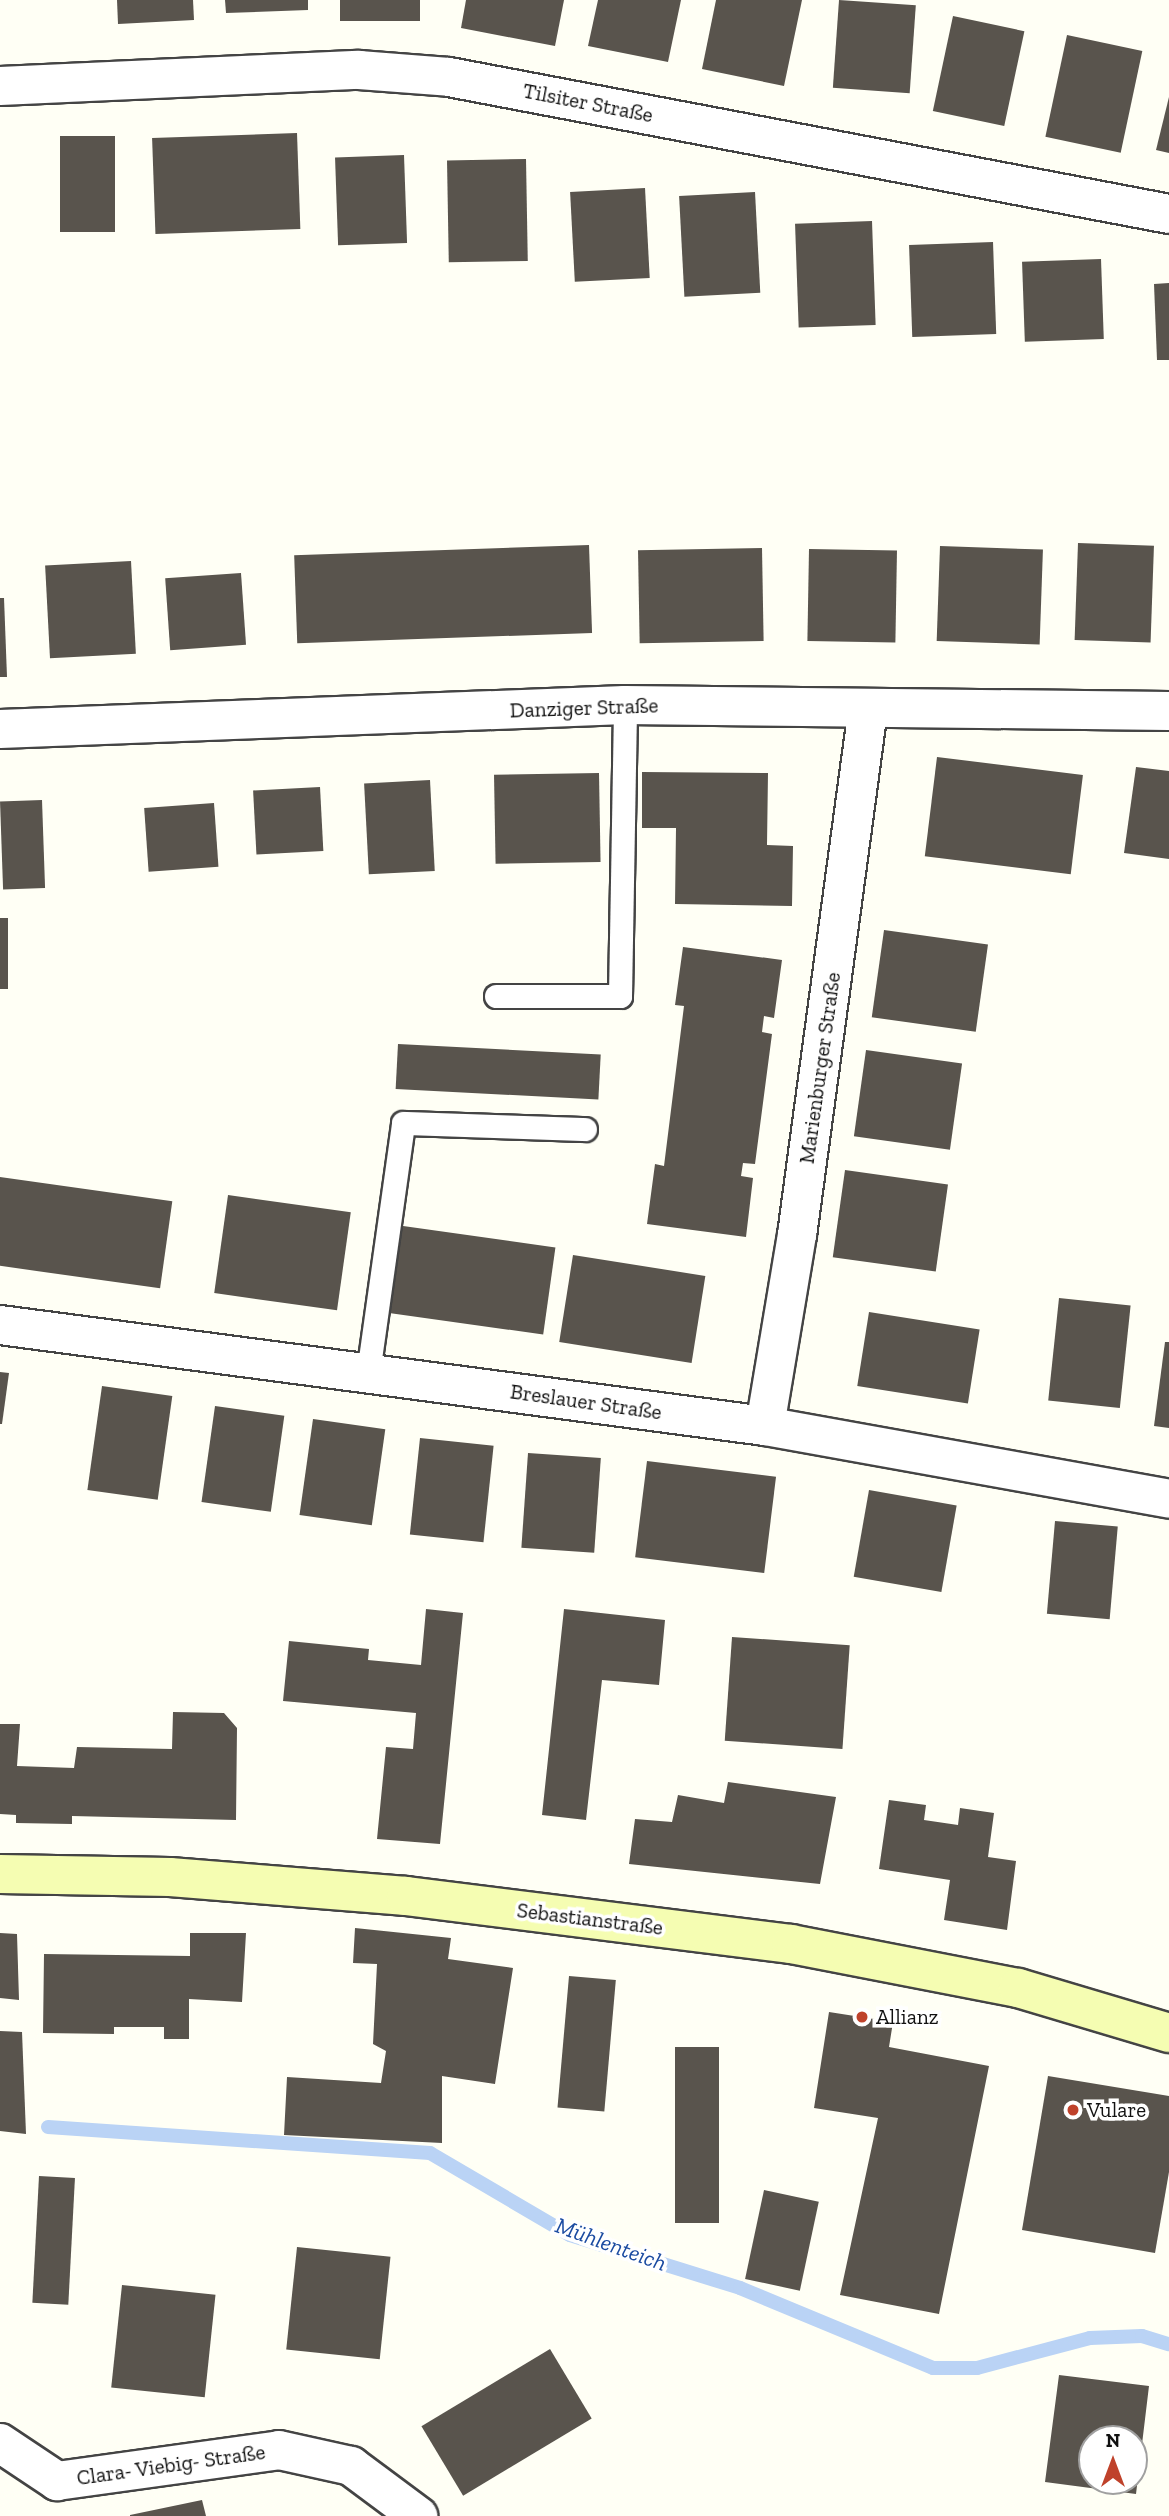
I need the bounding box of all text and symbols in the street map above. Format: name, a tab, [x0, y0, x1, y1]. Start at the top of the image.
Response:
street label: Tilsiter Straße	[521, 78, 655, 128]
street label: Danziger Straße	[509, 693, 659, 723]
street label: Marienburger Straße	[794, 971, 846, 1165]
street label: Breslauer Straße	[508, 1379, 664, 1425]
street label: Sebastianstraße	[516, 1898, 664, 1940]
place label: Allianz	[876, 2004, 939, 2030]
marker: Allianz	[854, 2009, 870, 2025]
place label: Vulare	[1087, 2097, 1146, 2123]
marker: Vulare	[1065, 2102, 1081, 2118]
water label: Mühlenteich	[552, 2211, 670, 2277]
north arrow	[1078, 2425, 1148, 2495]
text: N	[1106, 2429, 1120, 2452]
street label: Clara- Viebig- Straße	[75, 2439, 267, 2491]

